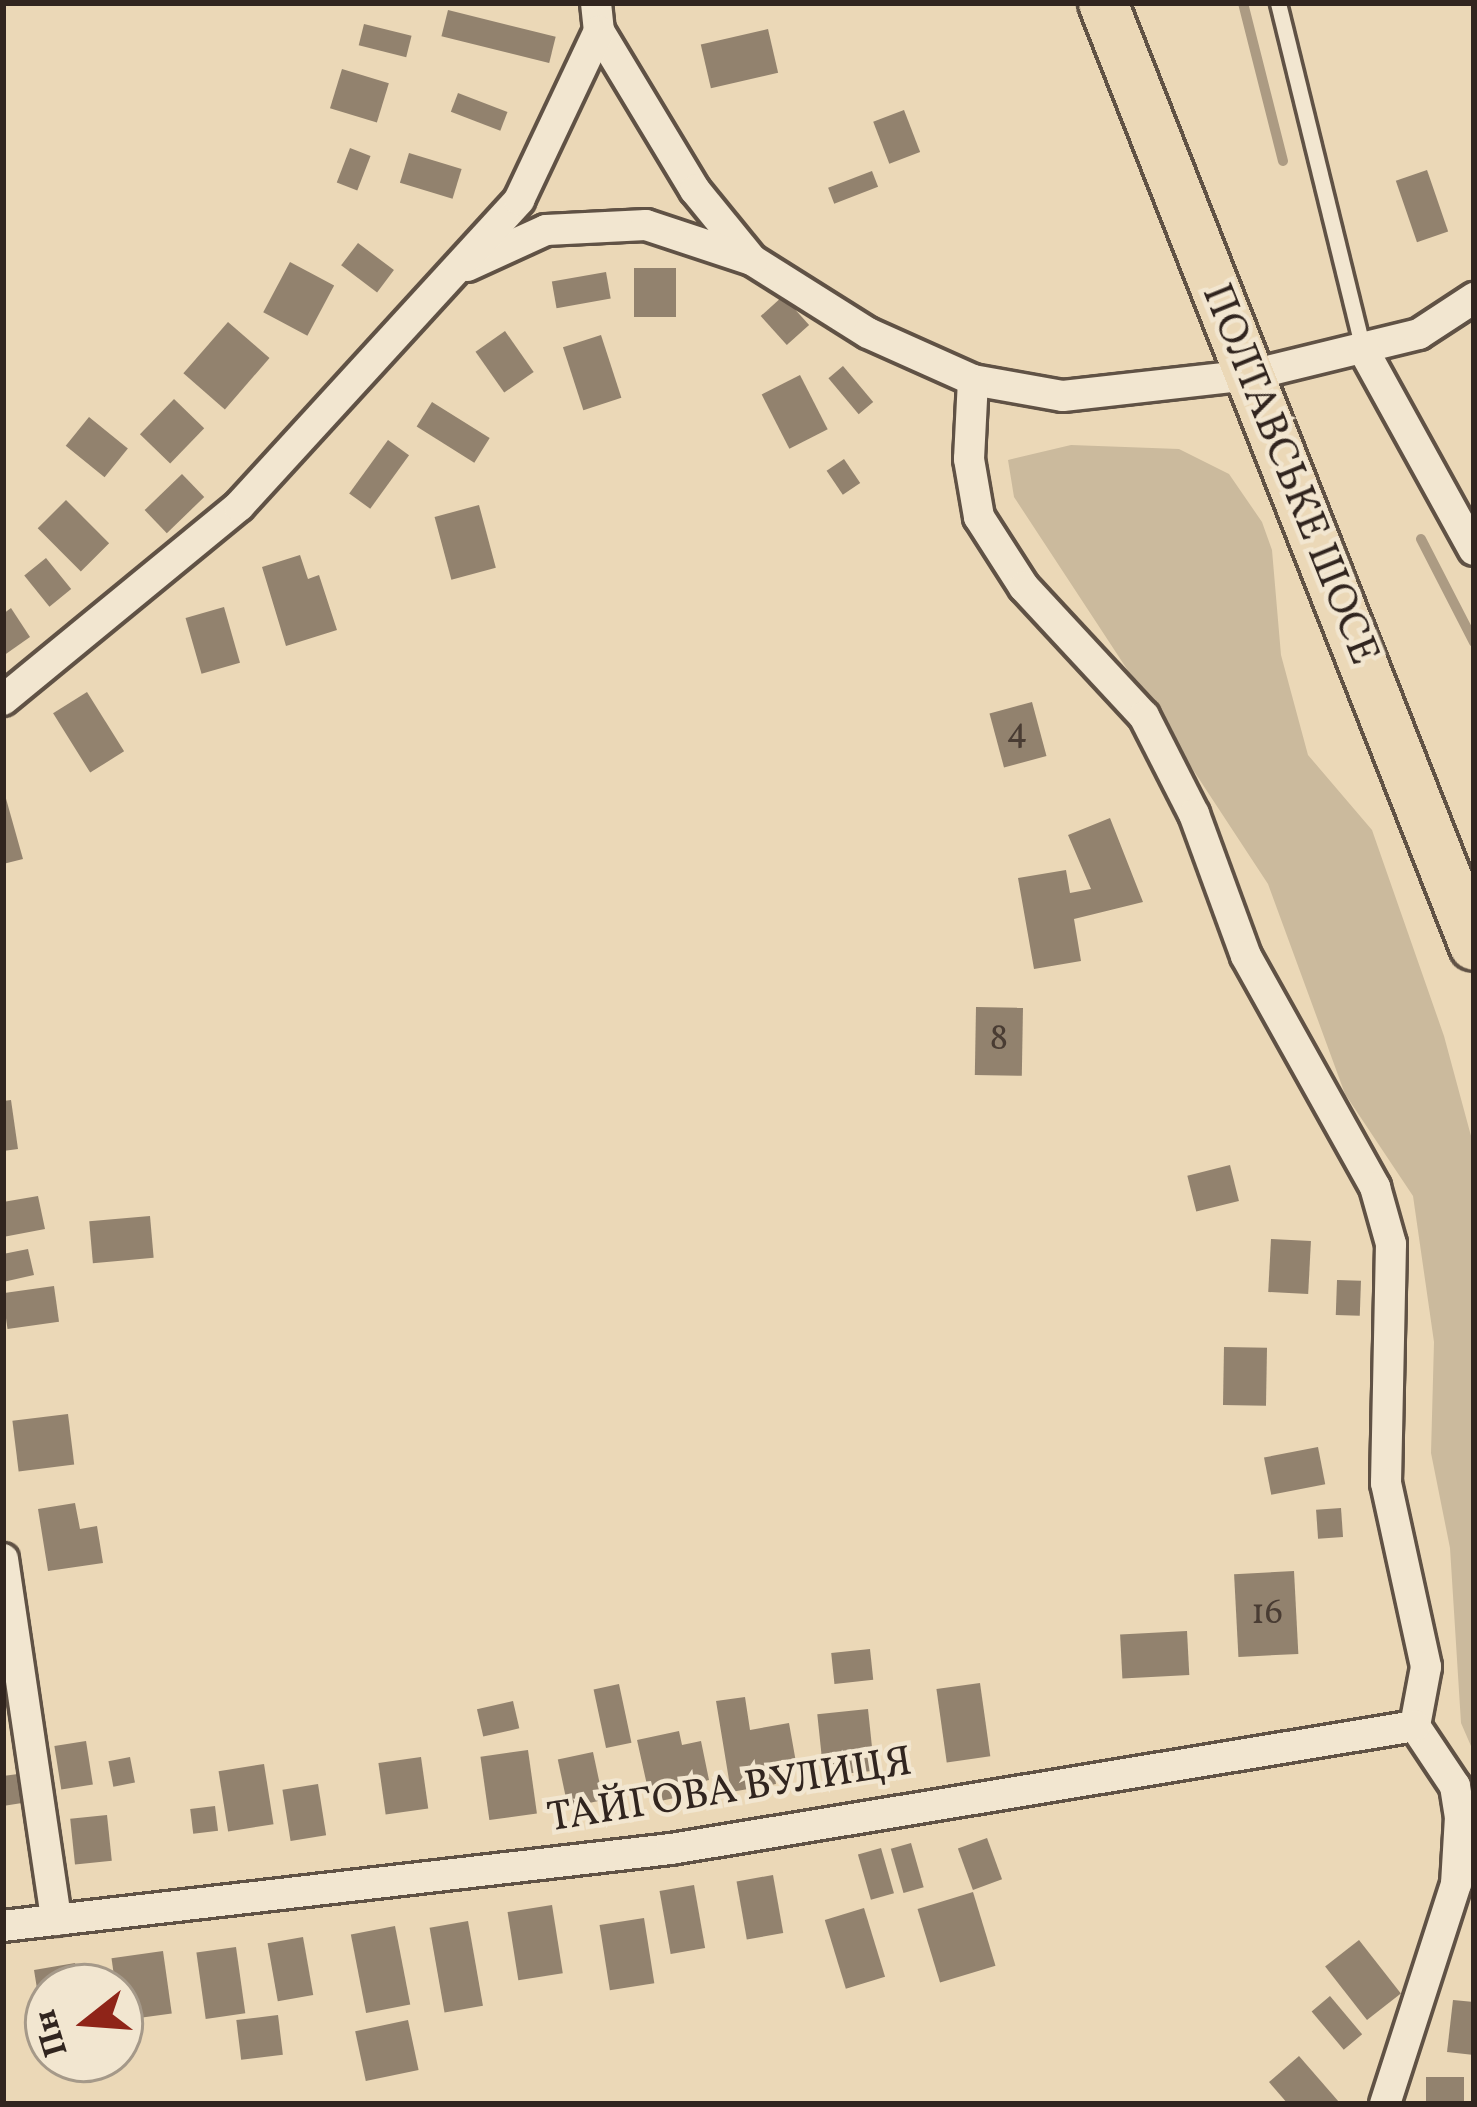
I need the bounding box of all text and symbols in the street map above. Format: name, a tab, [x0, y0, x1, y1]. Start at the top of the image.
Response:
street label: ПОЛТАВСЬКЕ ШОСЕ	[1189, 277, 1387, 673]
house number: 4	[1006, 712, 1028, 756]
house number: 8	[990, 1019, 1008, 1063]
house number: 16	[1251, 1593, 1283, 1637]
street label: ТАЙГОВА ВУЛИЦЯ	[544, 1738, 916, 1846]
north arrow	[24, 1963, 144, 2083]
text: Пн	[24, 2004, 81, 2062]

